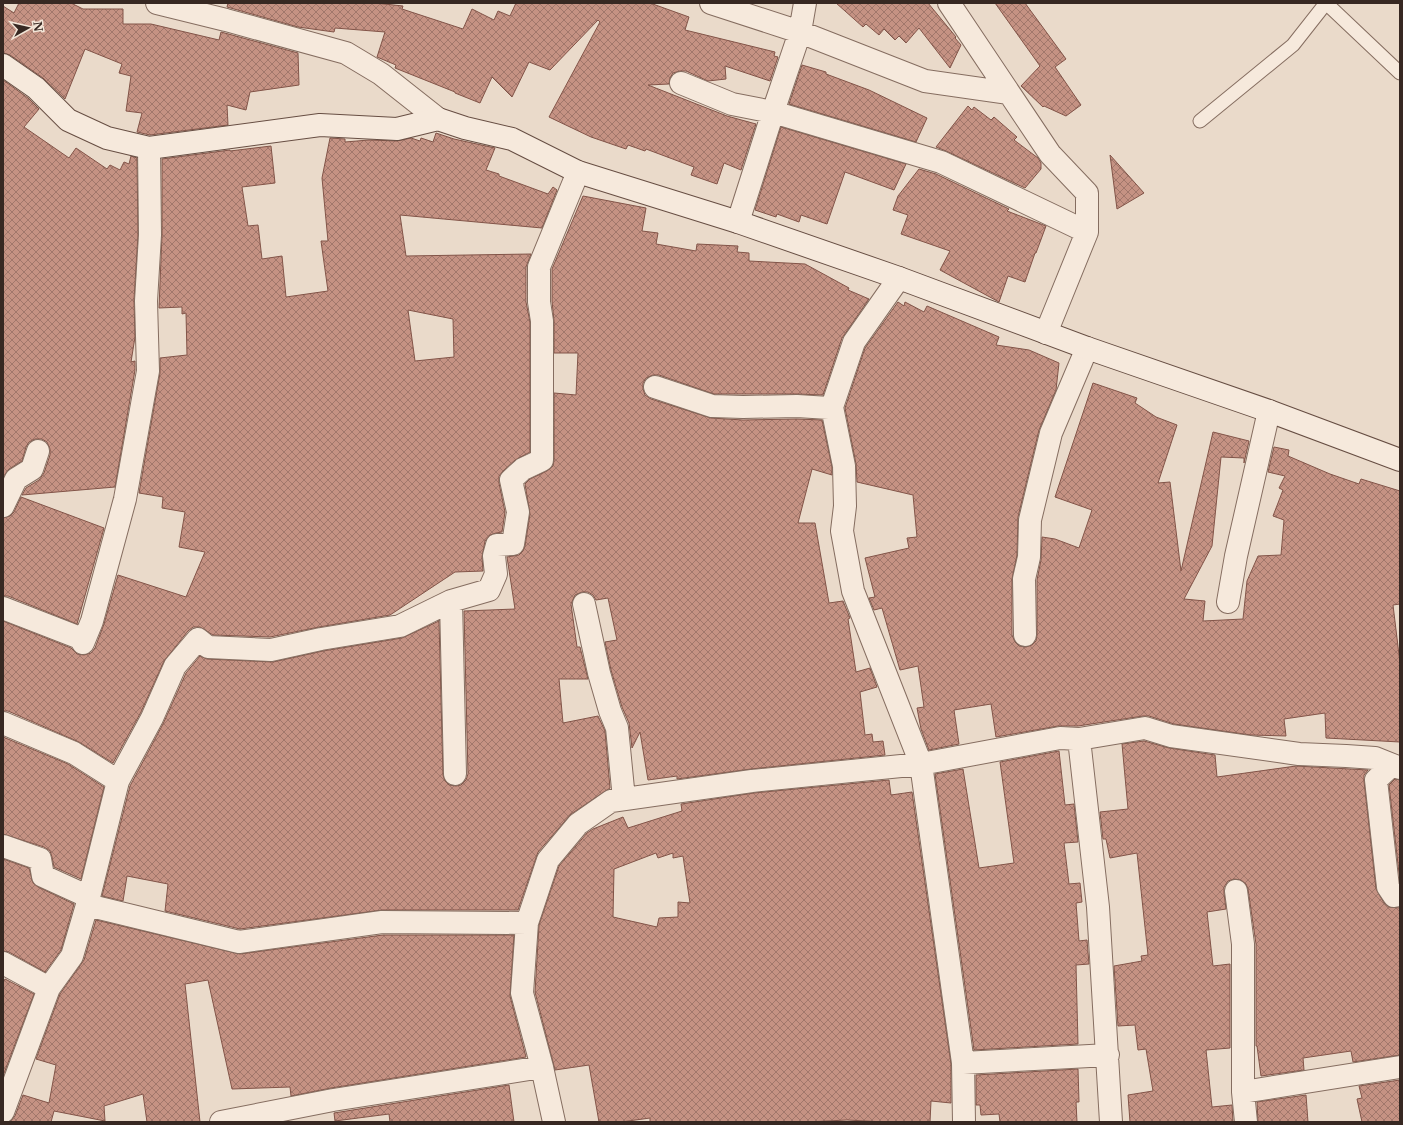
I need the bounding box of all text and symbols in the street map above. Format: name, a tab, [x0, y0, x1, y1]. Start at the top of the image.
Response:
north arrow	[8, 8, 48, 48]
text: N	[30, 21, 46, 33]

